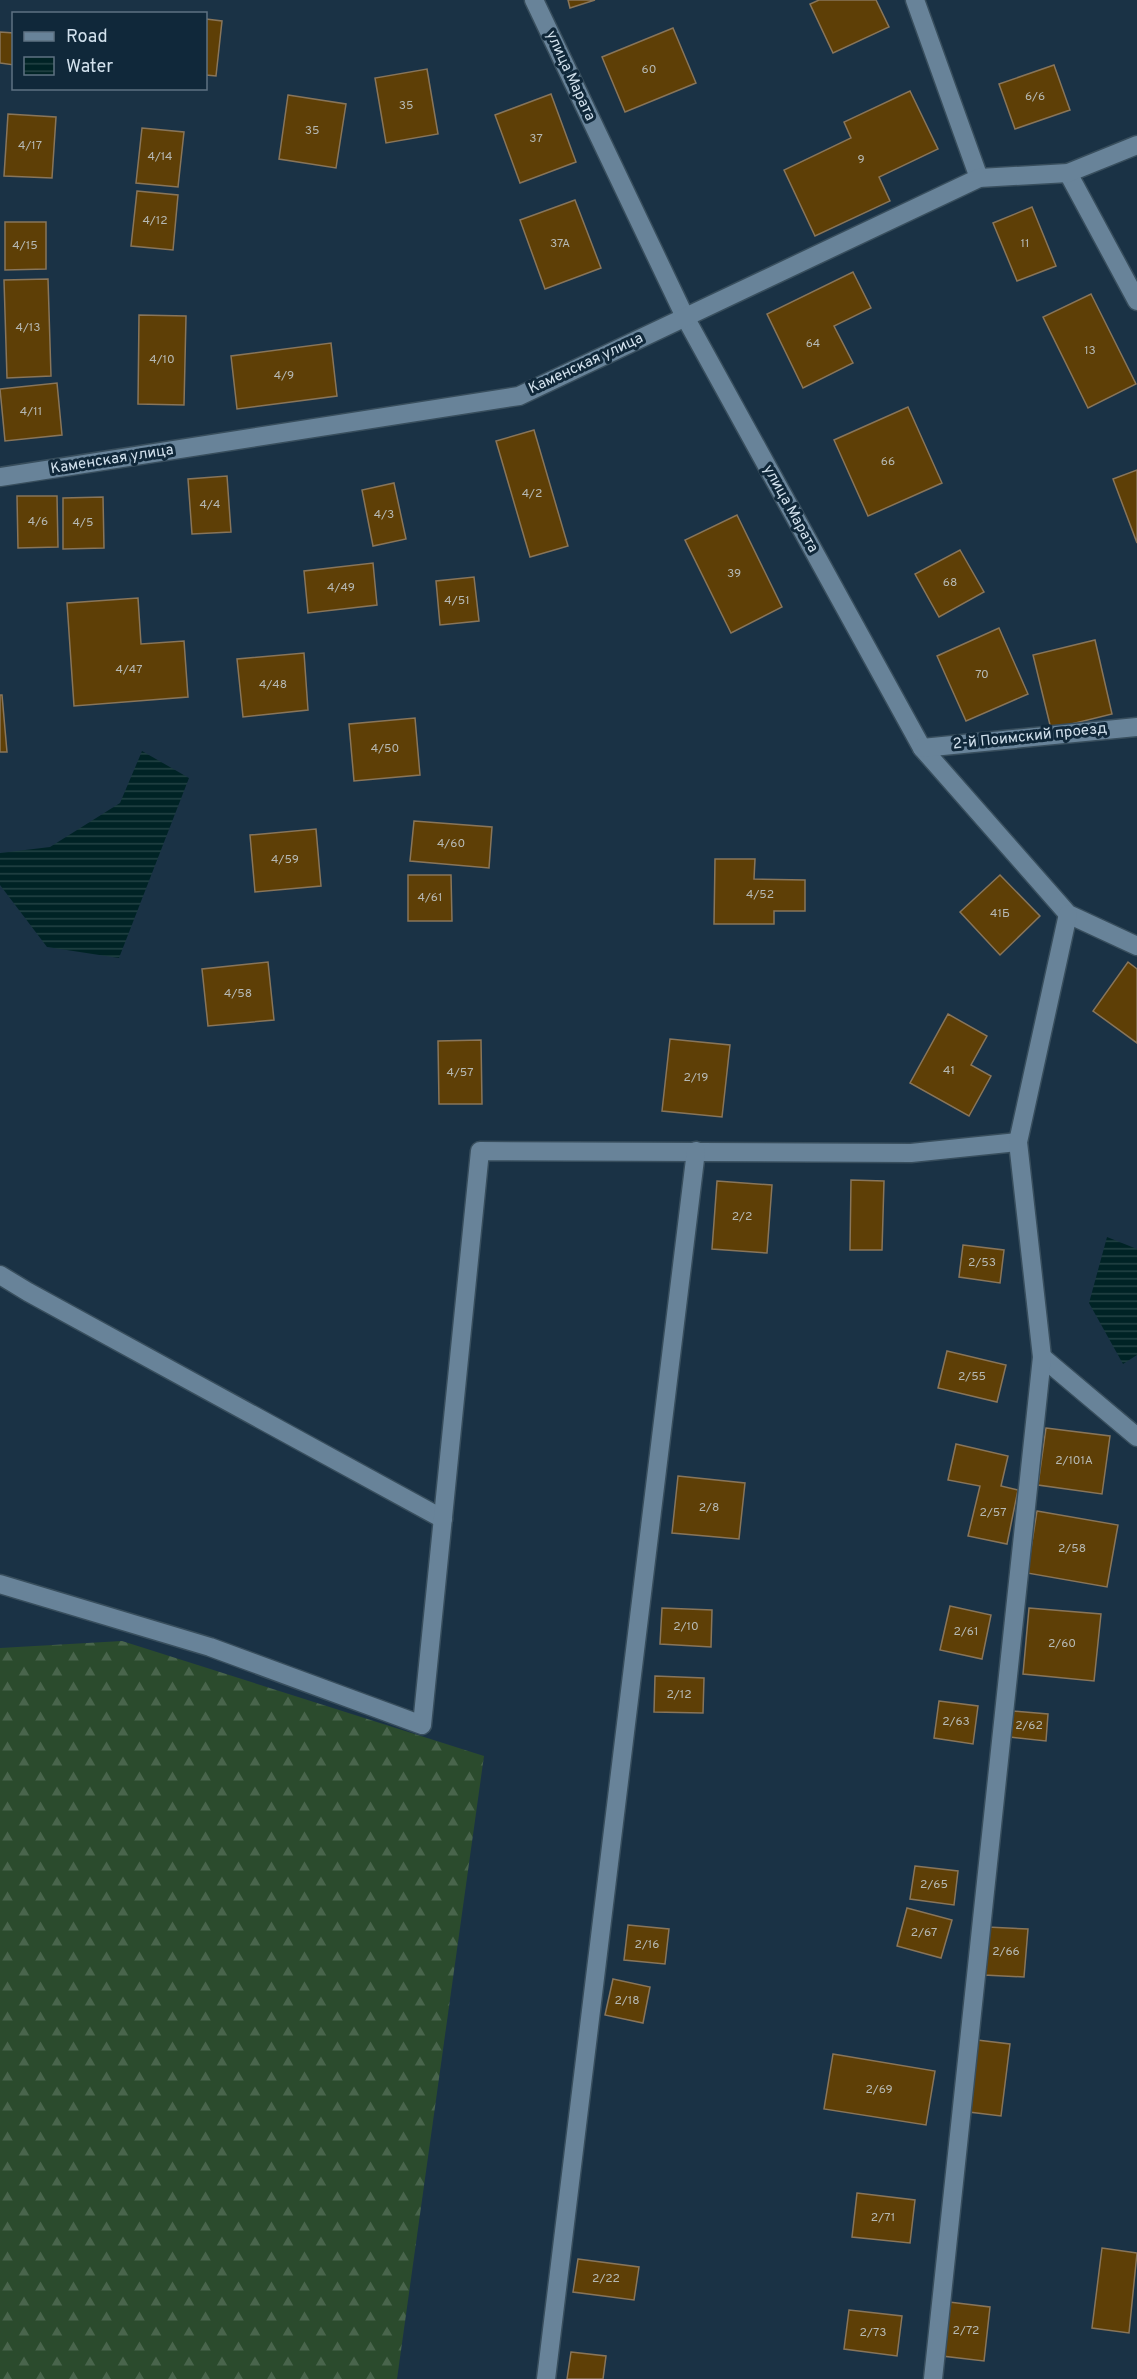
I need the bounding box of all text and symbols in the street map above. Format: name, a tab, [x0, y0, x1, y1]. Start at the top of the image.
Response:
legend	[12, 12, 207, 90]
text: Road	[66, 26, 108, 49]
street label: улица Марата	[541, 28, 599, 124]
text: Water	[66, 56, 113, 79]
house number: 60	[642, 62, 656, 78]
house number: 6/6	[1025, 89, 1045, 105]
house number: 35	[399, 98, 413, 114]
house number: 35	[305, 123, 319, 139]
house number: 37	[529, 131, 543, 147]
house number: 4/17	[18, 138, 42, 154]
house number: 4/14	[147, 149, 173, 165]
house number: 9	[857, 152, 865, 168]
house number: 4/12	[142, 213, 168, 229]
house number: 37А	[550, 236, 570, 252]
house number: 11	[1021, 236, 1029, 252]
house number: 4/15	[12, 238, 38, 254]
house number: 4/13	[15, 320, 41, 336]
street label: Каменская улица	[526, 329, 646, 399]
house number: 64	[806, 336, 820, 352]
house number: 13	[1084, 343, 1096, 359]
house number: 4/10	[149, 352, 175, 368]
house number: 4/9	[274, 368, 294, 384]
house number: 4/11	[20, 404, 42, 420]
street label: Каменская улица	[49, 441, 175, 479]
house number: 66	[881, 454, 895, 470]
street label: улица Марата	[758, 462, 822, 556]
house number: 4/2	[522, 486, 542, 502]
house number: 4/4	[200, 497, 220, 513]
house number: 4/3	[374, 507, 394, 523]
house number: 4/6	[28, 514, 48, 530]
house number: 4/5	[73, 515, 93, 531]
house number: 39	[727, 566, 741, 582]
house number: 68	[943, 575, 957, 591]
house number: 4/49	[327, 580, 355, 596]
house number: 4/51	[444, 593, 470, 609]
house number: 4/47	[116, 662, 142, 678]
house number: 70	[975, 667, 989, 683]
house number: 4/48	[259, 677, 287, 693]
street label: 2-й Поимский проезд	[952, 719, 1108, 755]
house number: 4/50	[371, 741, 399, 757]
house number: 4/60	[437, 836, 465, 852]
house number: 4/59	[271, 852, 299, 868]
house number: 4/52	[746, 887, 774, 903]
house number: 4/61	[418, 890, 442, 906]
house number: 41Б	[990, 906, 1010, 922]
house number: 4/58	[224, 986, 252, 1002]
house number: 41	[943, 1063, 955, 1079]
house number: 4/57	[447, 1065, 473, 1081]
house number: 2/19	[684, 1070, 708, 1086]
house number: 2/2	[732, 1209, 752, 1225]
house number: 2/53	[968, 1255, 996, 1271]
house number: 2/55	[958, 1369, 986, 1385]
house number: 2/101А	[1055, 1453, 1093, 1469]
house number: 2/8	[699, 1500, 719, 1516]
house number: 2/57	[980, 1505, 1006, 1521]
house number: 2/58	[1058, 1541, 1086, 1557]
house number: 2/10	[673, 1619, 699, 1635]
house number: 2/61	[954, 1624, 978, 1640]
house number: 2/60	[1048, 1636, 1076, 1652]
house number: 2/12	[666, 1687, 692, 1703]
house number: 2/63	[942, 1714, 970, 1730]
house number: 2/62	[1015, 1718, 1043, 1734]
house number: 2/65	[920, 1877, 948, 1893]
house number: 2/67	[911, 1925, 937, 1941]
house number: 2/16	[635, 1937, 659, 1953]
house number: 2/66	[992, 1944, 1020, 1960]
house number: 2/18	[614, 1993, 640, 2009]
house number: 2/69	[865, 2082, 893, 2098]
house number: 2/71	[871, 2210, 895, 2226]
house number: 2/22	[592, 2271, 620, 2287]
house number: 2/72	[953, 2323, 979, 2339]
house number: 2/73	[860, 2325, 886, 2341]

